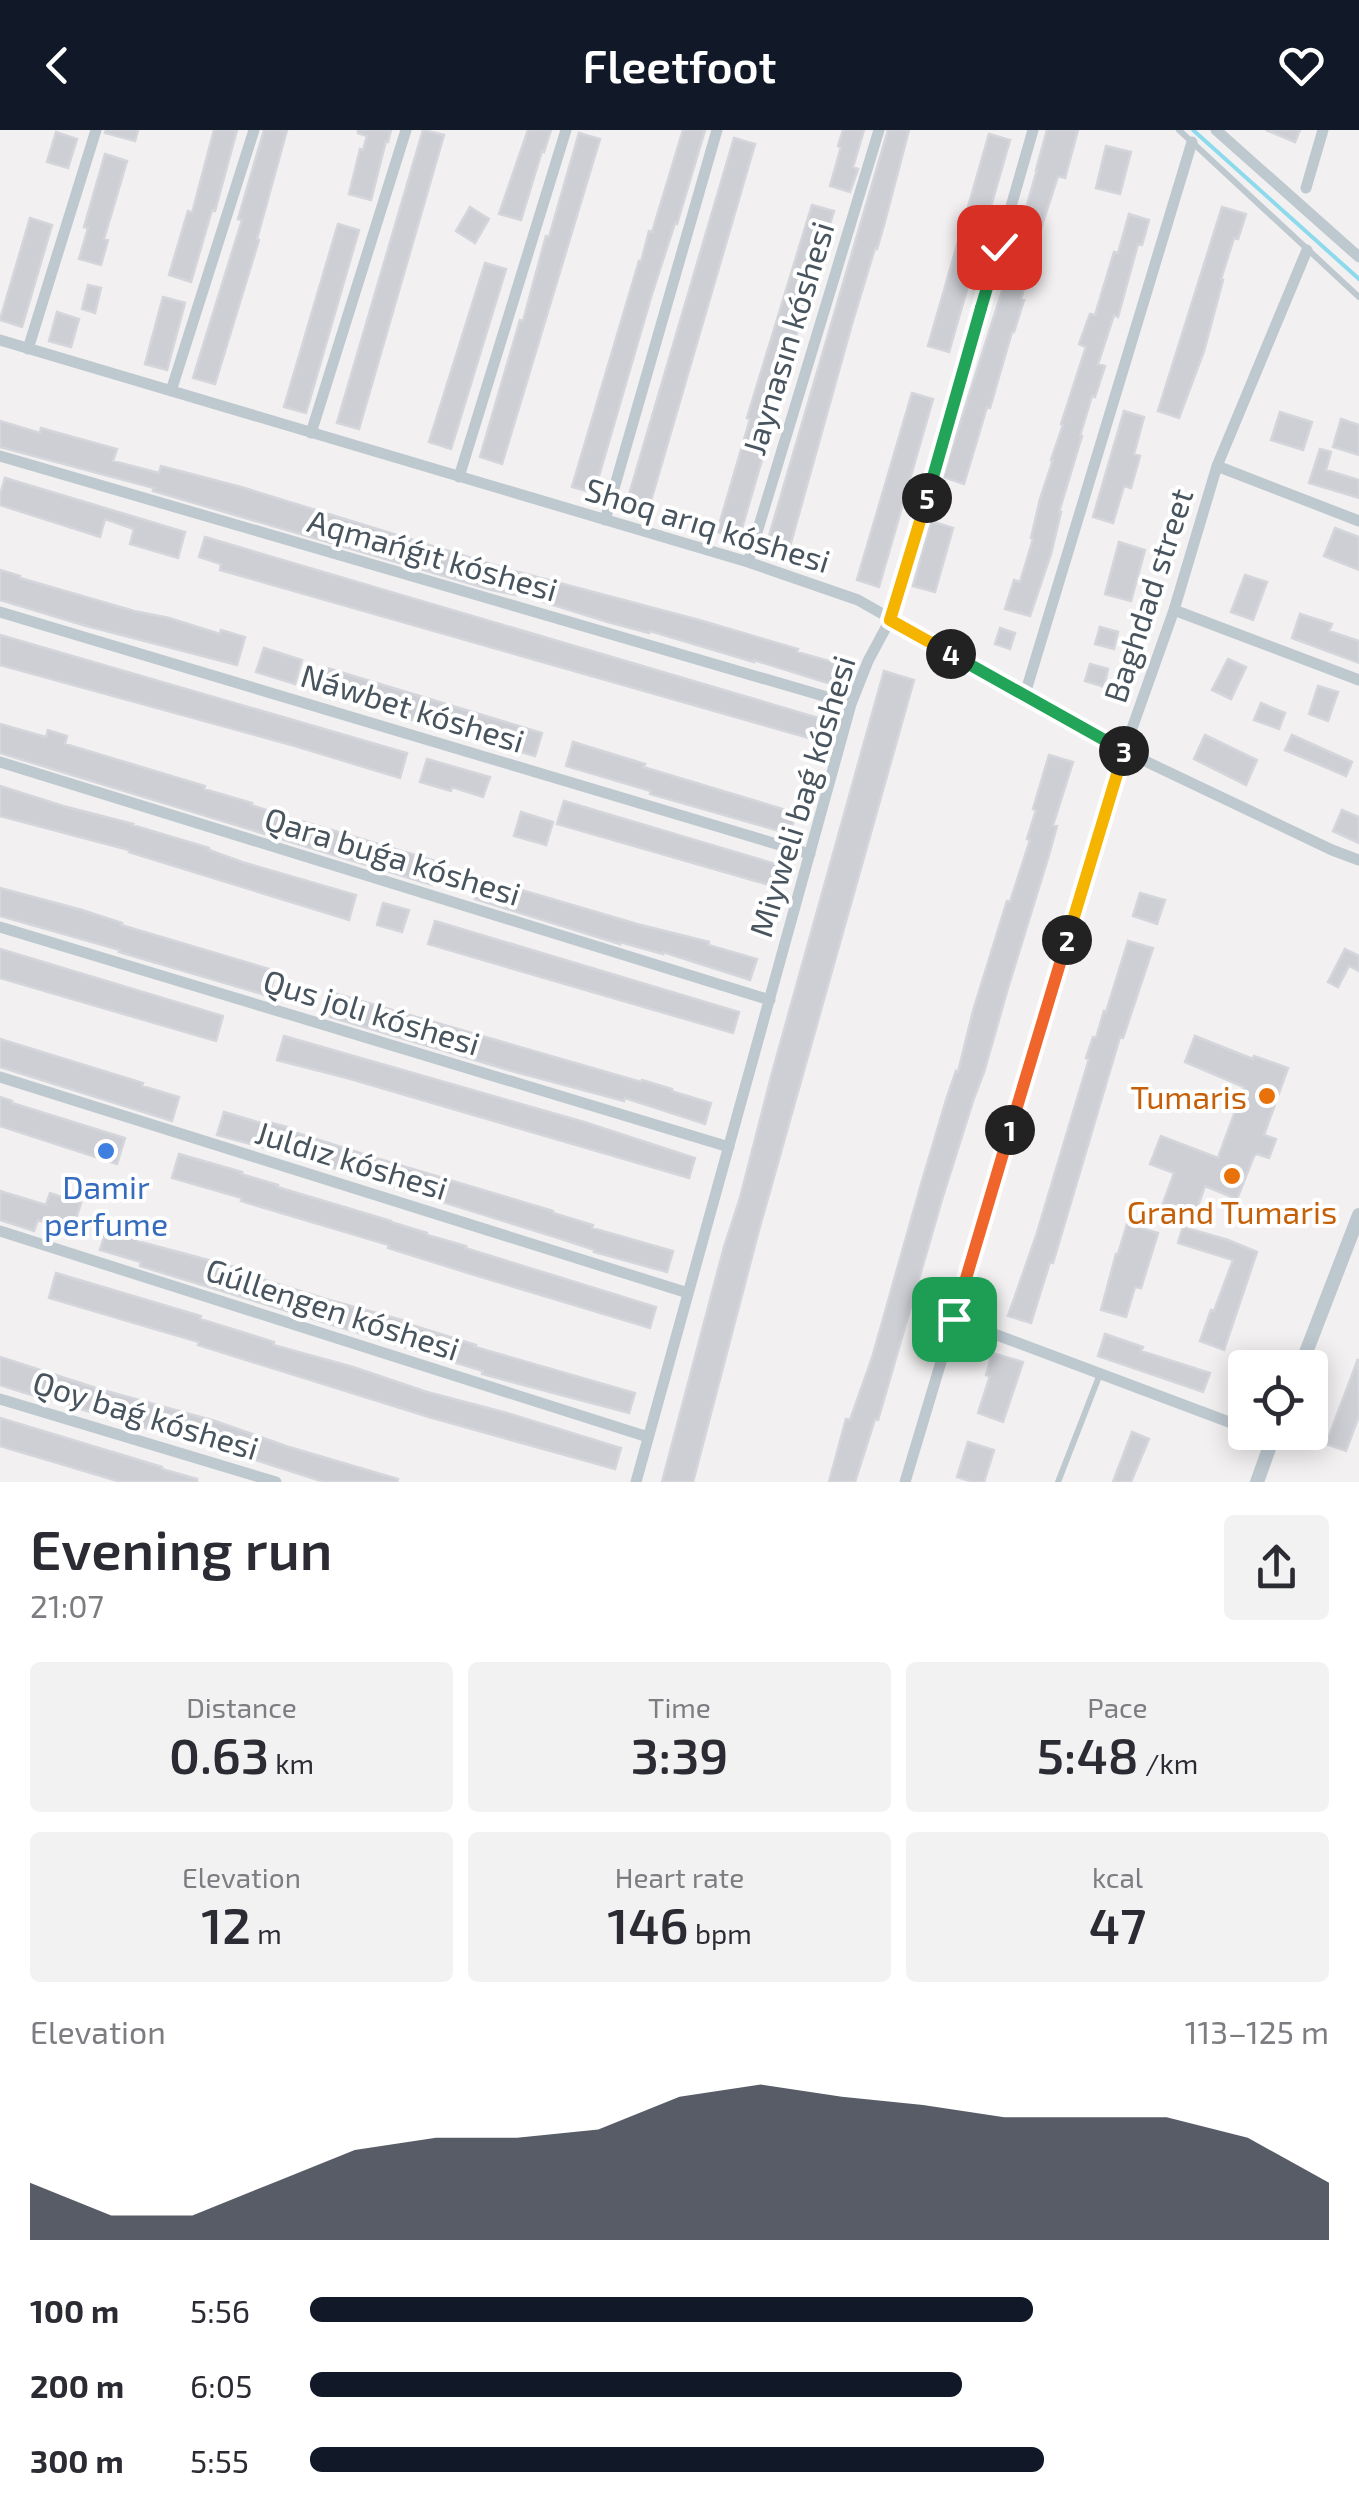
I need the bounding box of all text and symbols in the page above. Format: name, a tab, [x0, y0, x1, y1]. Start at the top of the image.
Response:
icon: back	[30, 38, 85, 93]
text: Fleetfoot	[583, 38, 776, 92]
icon: heart	[1274, 38, 1329, 93]
pin	[957, 205, 1042, 290]
street label: Jaynasın kóshesi	[733, 217, 841, 459]
icon: check	[972, 220, 1027, 275]
street label: Shoq arıq kóshesi	[581, 469, 835, 579]
pin: 5	[902, 473, 952, 523]
text: 5	[919, 481, 935, 515]
street label: Baghdad street	[1095, 483, 1199, 707]
street label: Aqmańǵıt kóshesi	[304, 500, 562, 608]
pin: 4	[926, 629, 976, 679]
text: 4	[942, 637, 960, 671]
street label: Miyweli baǵ kóshesi	[740, 651, 862, 941]
street label: Náwbet kóshesi	[297, 655, 529, 759]
pin: 3	[1099, 726, 1149, 776]
text: 3	[1116, 734, 1132, 768]
street label: Qara buǵa kóshesi	[260, 798, 526, 913]
pin: 2	[1042, 915, 1092, 965]
text: 2	[1059, 923, 1075, 957]
street label: Qus jolı kóshesi	[259, 960, 485, 1063]
place label: Tumaris	[1130, 1077, 1247, 1115]
marker: Tumaris	[1256, 1085, 1278, 1107]
pin: 1	[985, 1105, 1035, 1155]
street label: Juldız kóshesi	[251, 1112, 453, 1206]
text: 1	[1004, 1113, 1016, 1147]
marker: Damir perfume	[95, 1140, 117, 1162]
marker: Grand Tumaris	[1221, 1165, 1243, 1187]
place label: Damir perfume	[44, 1167, 168, 1242]
place label: Grand Tumaris	[1127, 1192, 1337, 1230]
street label: Gúllengen kóshesi	[202, 1249, 464, 1367]
pin	[912, 1277, 997, 1362]
icon: arrive	[927, 1292, 982, 1347]
map controls	[1228, 1350, 1328, 1450]
button: locate	[1228, 1350, 1328, 1450]
street label: Qoy baǵ kóshesi	[28, 1362, 263, 1467]
text: Evening run	[30, 1515, 332, 1581]
button: share	[1224, 1515, 1329, 1620]
text: 21:07	[30, 1586, 104, 1624]
text: Distance	[186, 1690, 297, 1724]
text: Time	[648, 1690, 711, 1724]
text: Pace	[1087, 1690, 1148, 1724]
text: 0.63	[169, 1724, 269, 1784]
text: 3:39	[631, 1724, 728, 1784]
text: 5:48	[1037, 1724, 1139, 1784]
text: km	[269, 1746, 314, 1780]
text: /km	[1139, 1746, 1198, 1780]
text: Elevation	[182, 1860, 301, 1894]
text: Heart rate	[615, 1860, 744, 1894]
text: kcal	[1092, 1860, 1143, 1894]
text: 12	[201, 1894, 251, 1954]
text: 146	[607, 1894, 689, 1954]
text: 47	[1089, 1894, 1146, 1954]
text: m	[251, 1916, 282, 1950]
text: bpm	[689, 1916, 752, 1950]
text: Elevation	[30, 2012, 166, 2050]
text: 113–125 m	[1185, 2012, 1329, 2050]
text: 100 m	[30, 2291, 119, 2329]
text: 5:56	[190, 2291, 250, 2329]
text: 200 m	[30, 2366, 124, 2404]
text: 6:05	[190, 2366, 252, 2404]
text: 300 m	[30, 2441, 124, 2479]
text: 5:55	[190, 2441, 249, 2479]

